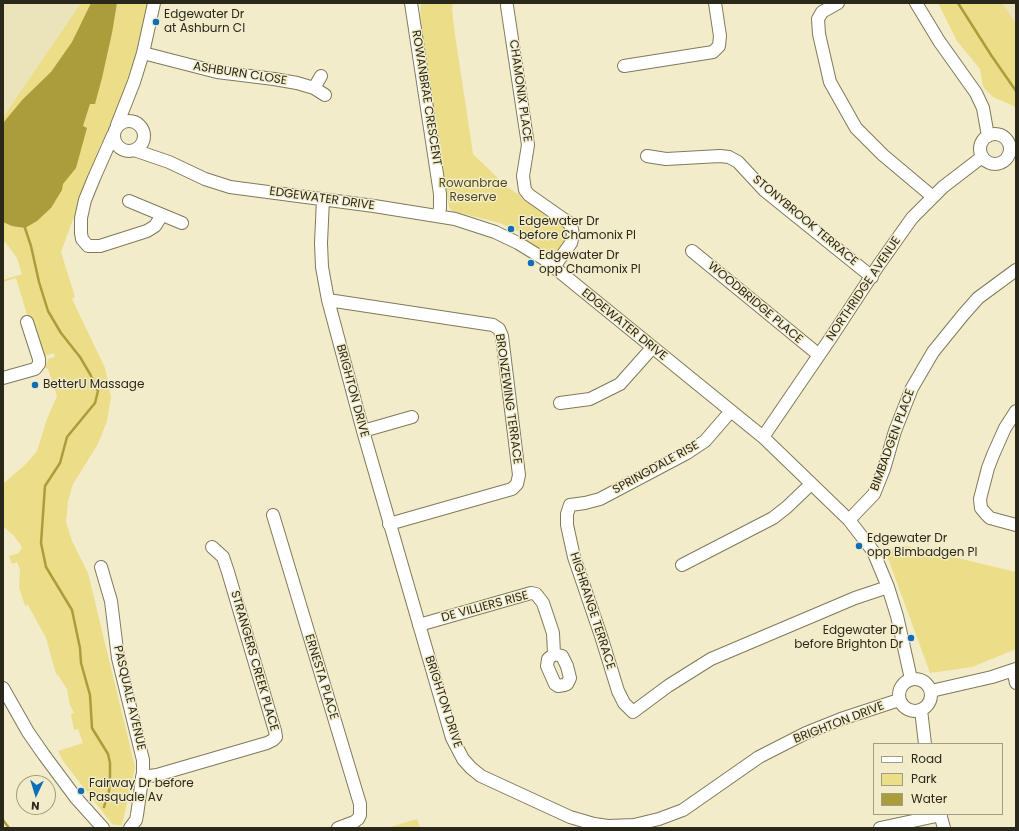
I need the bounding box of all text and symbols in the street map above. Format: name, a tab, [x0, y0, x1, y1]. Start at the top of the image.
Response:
place label: Edgewater Dr at Ashburn Cl	[164, 8, 245, 36]
marker: Edgewater Dr at Ashburn Cl	[151, 17, 161, 27]
street label: ROWANBRAE CRESCENT	[408, 29, 444, 167]
street label: CHAMONIX PLACE	[506, 39, 534, 143]
street label: ASHBURN CLOSE	[192, 59, 288, 89]
street label: STONYBROOK TERRACE	[749, 173, 861, 269]
park label: Rowanbrae Reserve	[439, 177, 507, 205]
street label: EDGEWATER DRIVE	[268, 184, 376, 214]
place label: Edgewater Dr before Chamonix Pl	[519, 215, 636, 243]
marker: Edgewater Dr before Chamonix Pl	[506, 224, 516, 234]
street label: NORTHRIDGE AVENUE	[824, 234, 904, 344]
place label: Edgewater Dr opp Chamonix Pl	[539, 249, 641, 277]
marker: Edgewater Dr opp Chamonix Pl	[526, 258, 536, 268]
street label: WOODBRIDGE PLACE	[705, 259, 805, 347]
street label: EDGEWATER DRIVE	[578, 286, 670, 364]
street label: BRONZEWING TERRACE	[492, 333, 524, 465]
street label: BRIGHTON DRIVE	[333, 343, 371, 439]
place label: BetterU Massage	[43, 378, 144, 392]
marker: BetterU Massage	[30, 380, 40, 390]
street label: BIMBADGEN PLACE	[868, 387, 918, 493]
street label: SPRINGDALE RISE	[610, 438, 702, 498]
place label: Edgewater Dr opp Bimbadgen Pl	[867, 532, 977, 560]
marker: Edgewater Dr opp Bimbadgen Pl	[854, 541, 864, 551]
street label: HIGHRANGE TERRACE	[566, 551, 618, 671]
street label: DE VILLIERS RISE	[440, 588, 530, 626]
street label: STRANGERS CREEK PLACE	[227, 589, 281, 733]
place label: Edgewater Dr before Brighton Dr	[794, 624, 903, 652]
street label: ERNESTA PLACE	[301, 633, 341, 721]
marker: Edgewater Dr before Brighton Dr	[906, 633, 916, 643]
street label: PASQUALE AVENUE	[110, 644, 148, 752]
street label: BRIGHTON DRIVE	[421, 654, 465, 750]
street label: BRIGHTON DRIVE	[792, 699, 886, 747]
legend	[873, 743, 1003, 815]
text: Road	[911, 750, 942, 767]
text: Park	[911, 770, 937, 787]
north arrow	[16, 775, 56, 815]
place label: Fairway Dr before Pasquale Av	[89, 777, 194, 805]
marker: Fairway Dr before Pasquale Av	[76, 786, 86, 796]
text: Water	[911, 790, 947, 807]
text: N	[31, 798, 40, 814]

